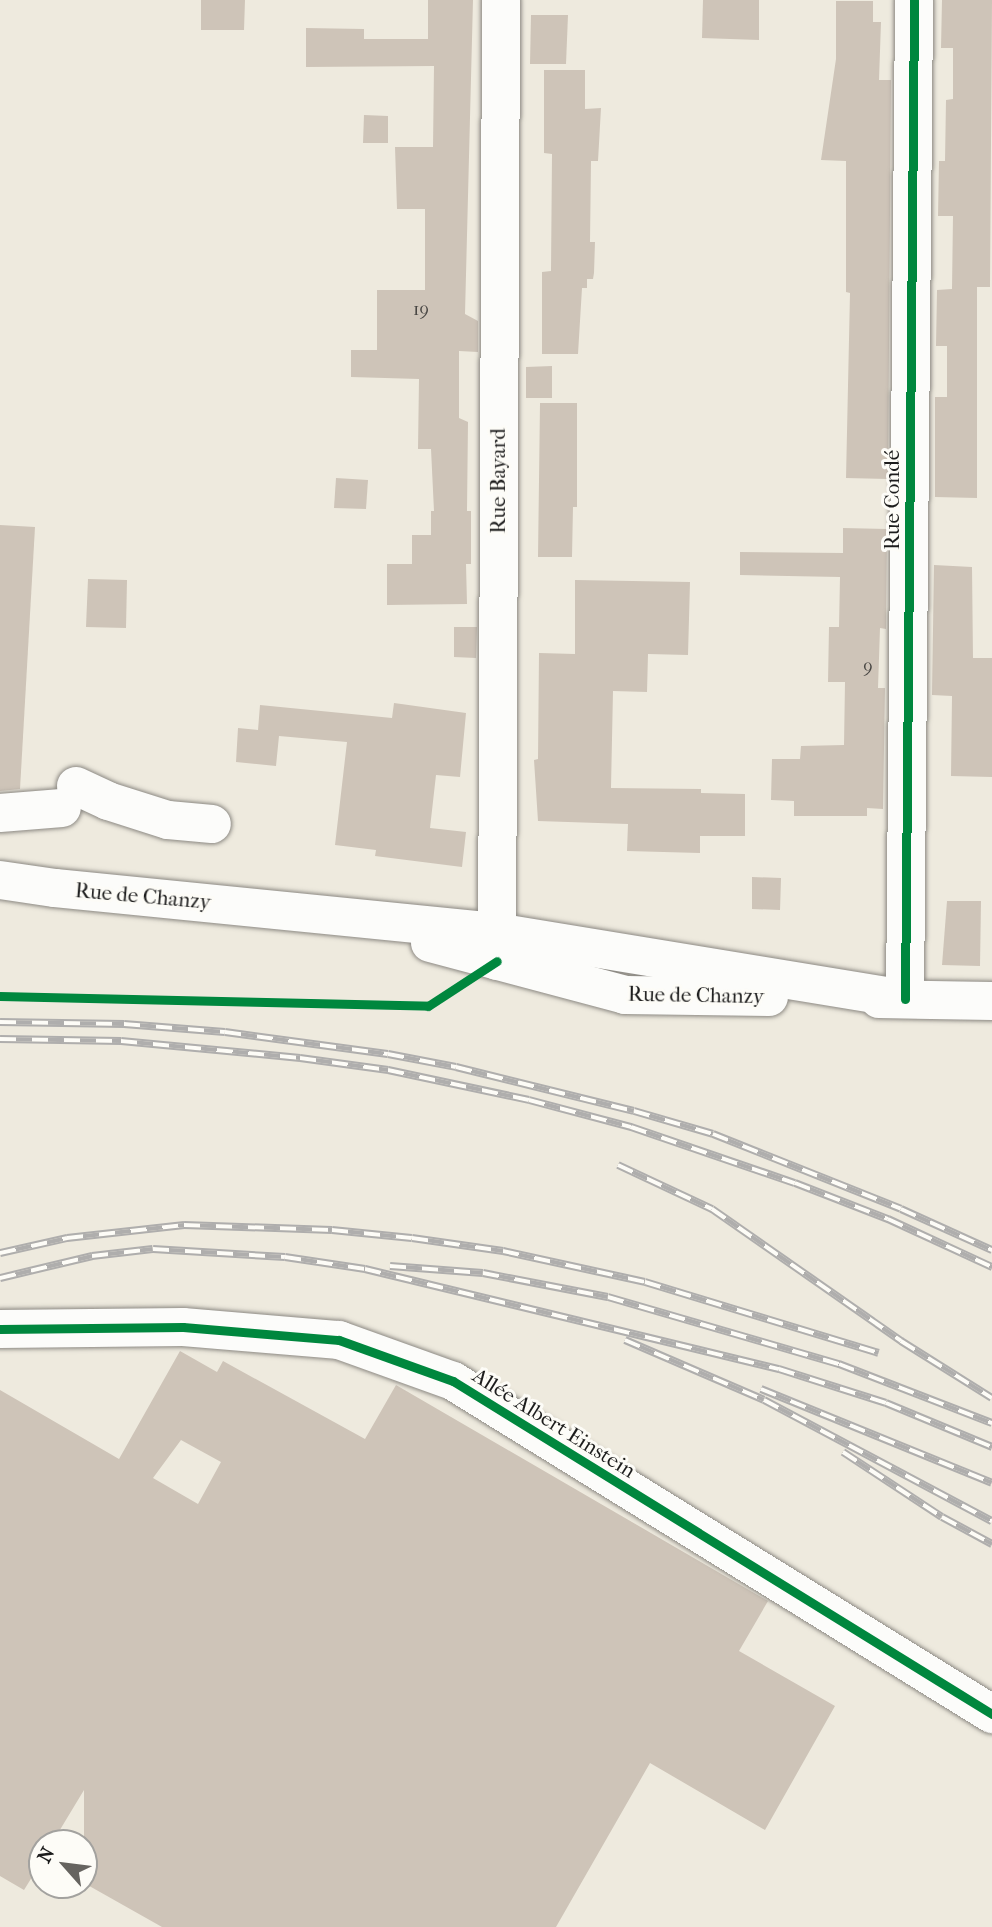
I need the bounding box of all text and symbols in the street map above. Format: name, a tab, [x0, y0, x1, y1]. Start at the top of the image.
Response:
house number: 19	[413, 299, 429, 321]
street label: Rue Bayard	[485, 428, 511, 534]
street label: Rue Condé	[879, 450, 905, 550]
house number: 9	[863, 656, 873, 678]
street label: Rue de Chanzy	[74, 878, 212, 914]
street label: Rue de Chanzy	[628, 981, 764, 1009]
street label: Allée Albert Einstein	[468, 1363, 640, 1483]
north arrow	[28, 1829, 98, 1899]
text: N	[33, 1844, 59, 1867]

